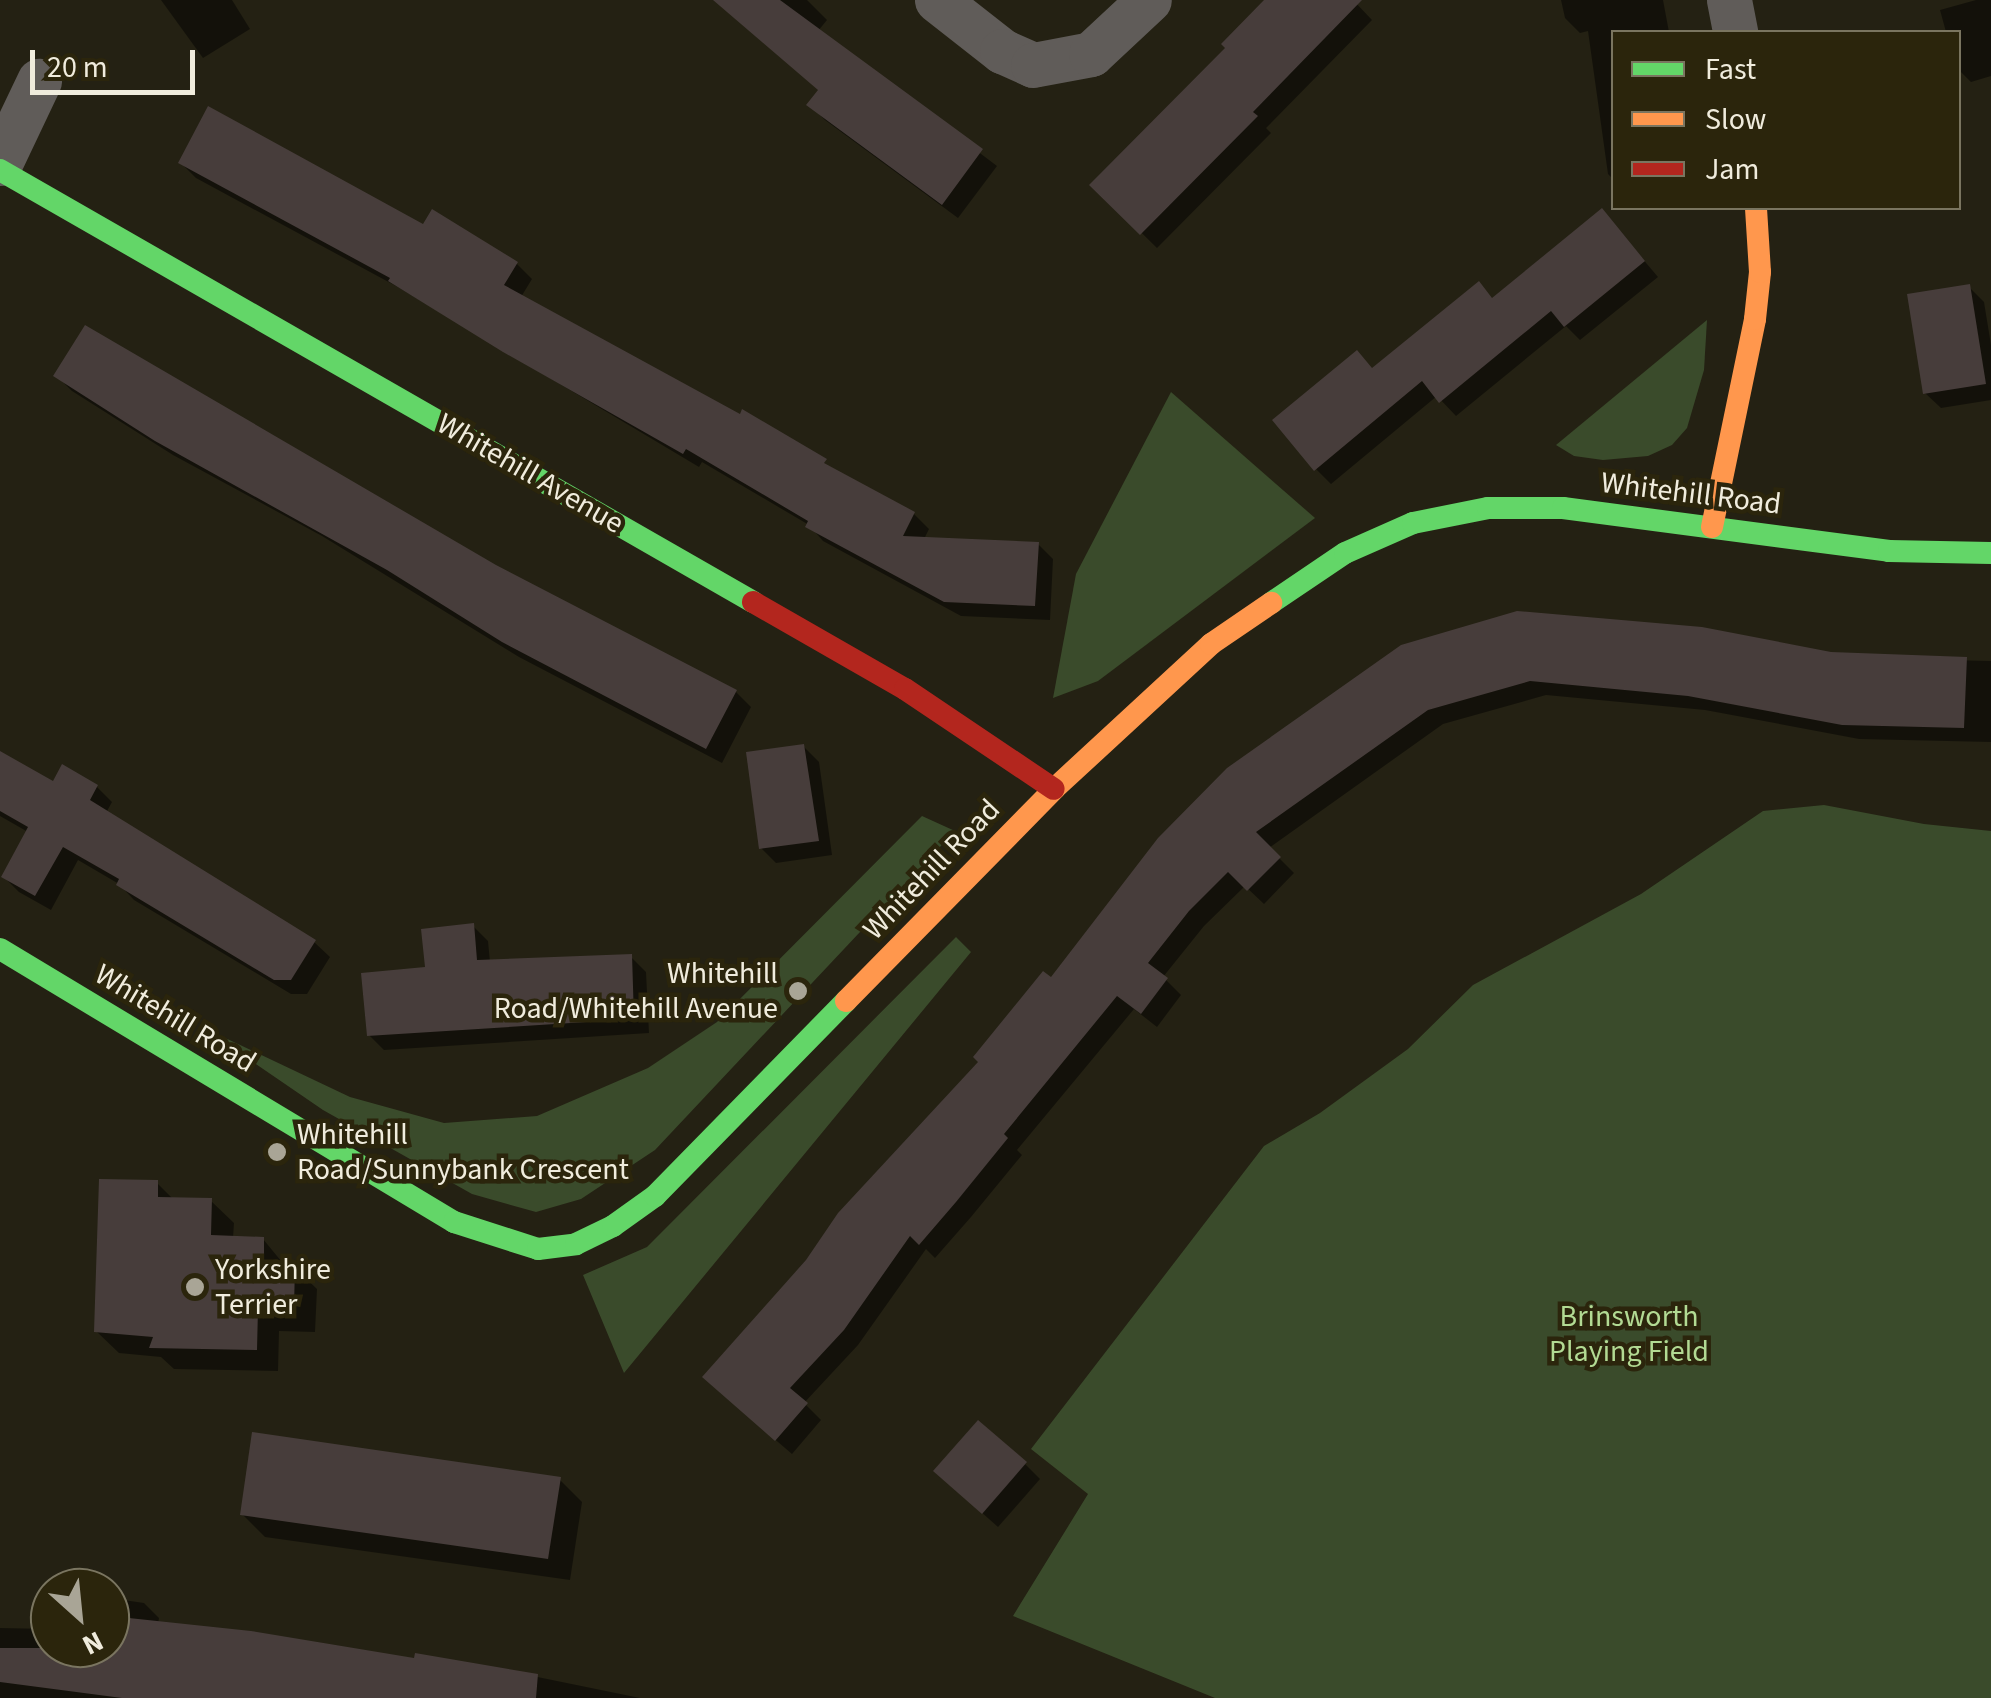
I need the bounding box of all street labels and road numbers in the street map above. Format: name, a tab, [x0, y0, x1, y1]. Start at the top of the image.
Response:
street label: Whitehill Avenue	[430, 406, 630, 542]
street label: Whitehill Road	[1599, 465, 1783, 523]
street label: Whitehill Road	[856, 792, 1008, 948]
street label: Whitehill Road	[88, 957, 262, 1081]

